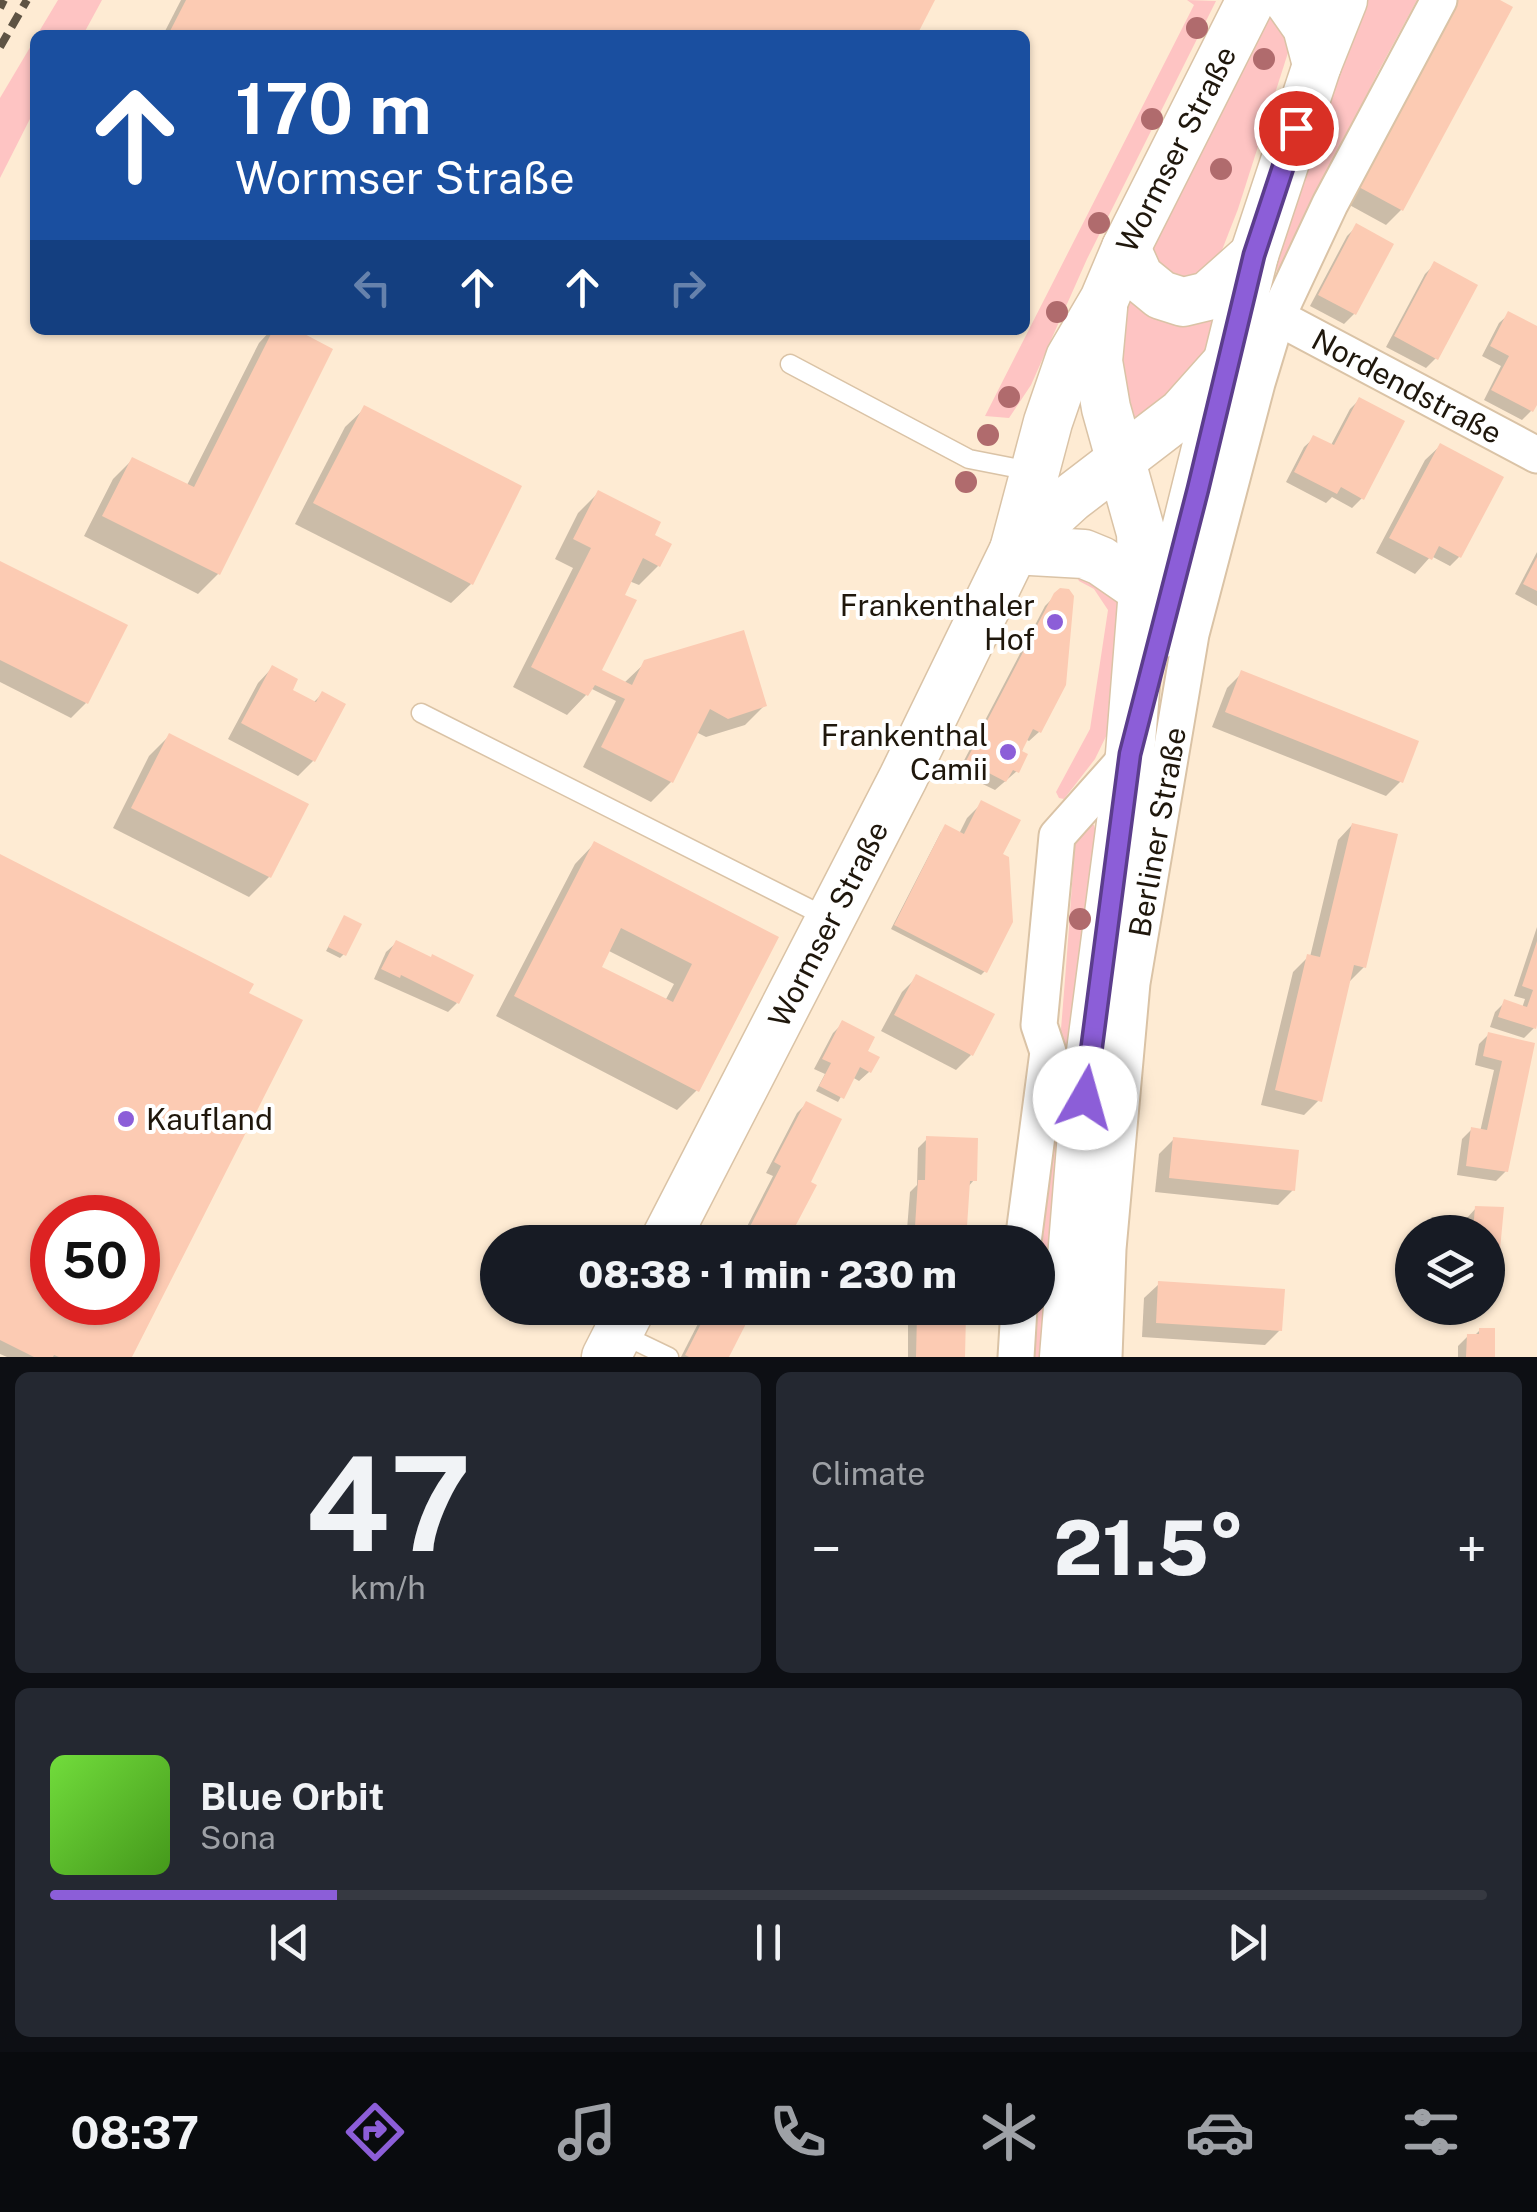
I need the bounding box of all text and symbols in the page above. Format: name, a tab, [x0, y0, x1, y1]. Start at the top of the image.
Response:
street label: Wormser Straße	[1109, 40, 1243, 258]
text: 170 m	[235, 67, 432, 150]
icon: ahead	[70, 70, 200, 200]
pin	[1254, 86, 1339, 171]
icon: arrive	[1269, 101, 1324, 156]
text: Wormser Straße	[235, 151, 575, 204]
icon: left	[345, 260, 400, 315]
icon: ahead	[450, 260, 505, 315]
icon: ahead	[555, 260, 610, 315]
icon: right	[660, 260, 715, 315]
street label: Nordendstraße	[1306, 321, 1508, 451]
place label: Frankenthaler Hof	[840, 587, 1035, 657]
marker: Frankenthaler Hof	[1044, 611, 1066, 633]
place label: Frankenthal Camii	[821, 717, 988, 787]
street label: Berliner Straße	[1121, 724, 1193, 940]
marker: Frankenthal Camii	[997, 741, 1019, 763]
street label: Wormser Straße	[761, 815, 895, 1033]
position arrow	[1033, 1046, 1137, 1150]
place label: Kaufland	[146, 1101, 273, 1137]
marker: Kaufland	[115, 1108, 137, 1130]
speed limit sign: 50	[30, 1195, 160, 1325]
map controls	[1395, 1215, 1505, 1325]
button: layers	[1395, 1215, 1505, 1325]
text: 08:38 · 1 min · 230 m	[578, 1252, 957, 1297]
text: 47	[305, 1428, 471, 1580]
text: Climate	[811, 1455, 925, 1492]
text: 21.5°	[1053, 1504, 1245, 1592]
text: −	[811, 1517, 842, 1581]
text: +	[1457, 1517, 1487, 1581]
text: km/h	[350, 1569, 426, 1606]
text: Blue Orbit	[200, 1774, 384, 1819]
text: Sona	[200, 1819, 276, 1856]
icon: previous	[262, 1915, 317, 1970]
icon: pause	[741, 1915, 796, 1970]
icon: next	[1220, 1915, 1275, 1970]
icon: directions	[340, 2097, 410, 2167]
icon: music	[552, 2097, 622, 2167]
icon: phone	[763, 2097, 833, 2167]
icon: climate	[974, 2097, 1044, 2167]
icon: car	[1185, 2097, 1255, 2167]
icon: filters	[1396, 2097, 1466, 2167]
text: 08:37	[71, 2106, 199, 2159]

